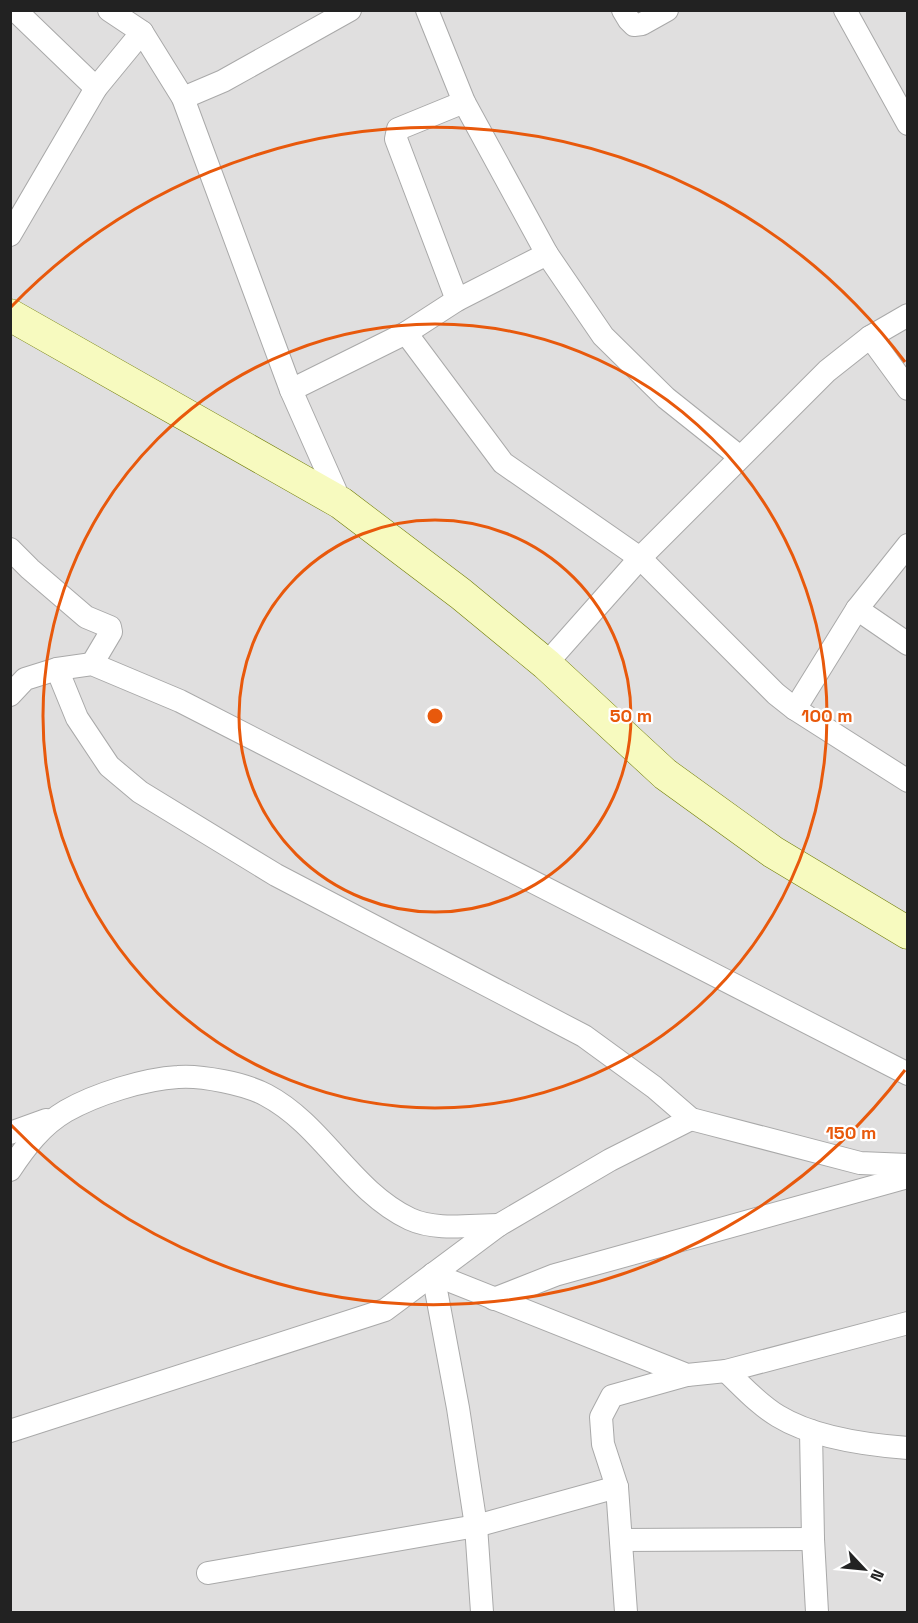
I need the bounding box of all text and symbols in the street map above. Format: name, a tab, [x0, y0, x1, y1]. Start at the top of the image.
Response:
text: 50 m	[610, 704, 652, 727]
text: 100 m	[801, 704, 853, 727]
centre of rings	[425, 706, 445, 726]
text: 150 m	[826, 1121, 876, 1144]
north arrow	[834, 1539, 894, 1599]
text: N	[865, 1566, 889, 1585]

